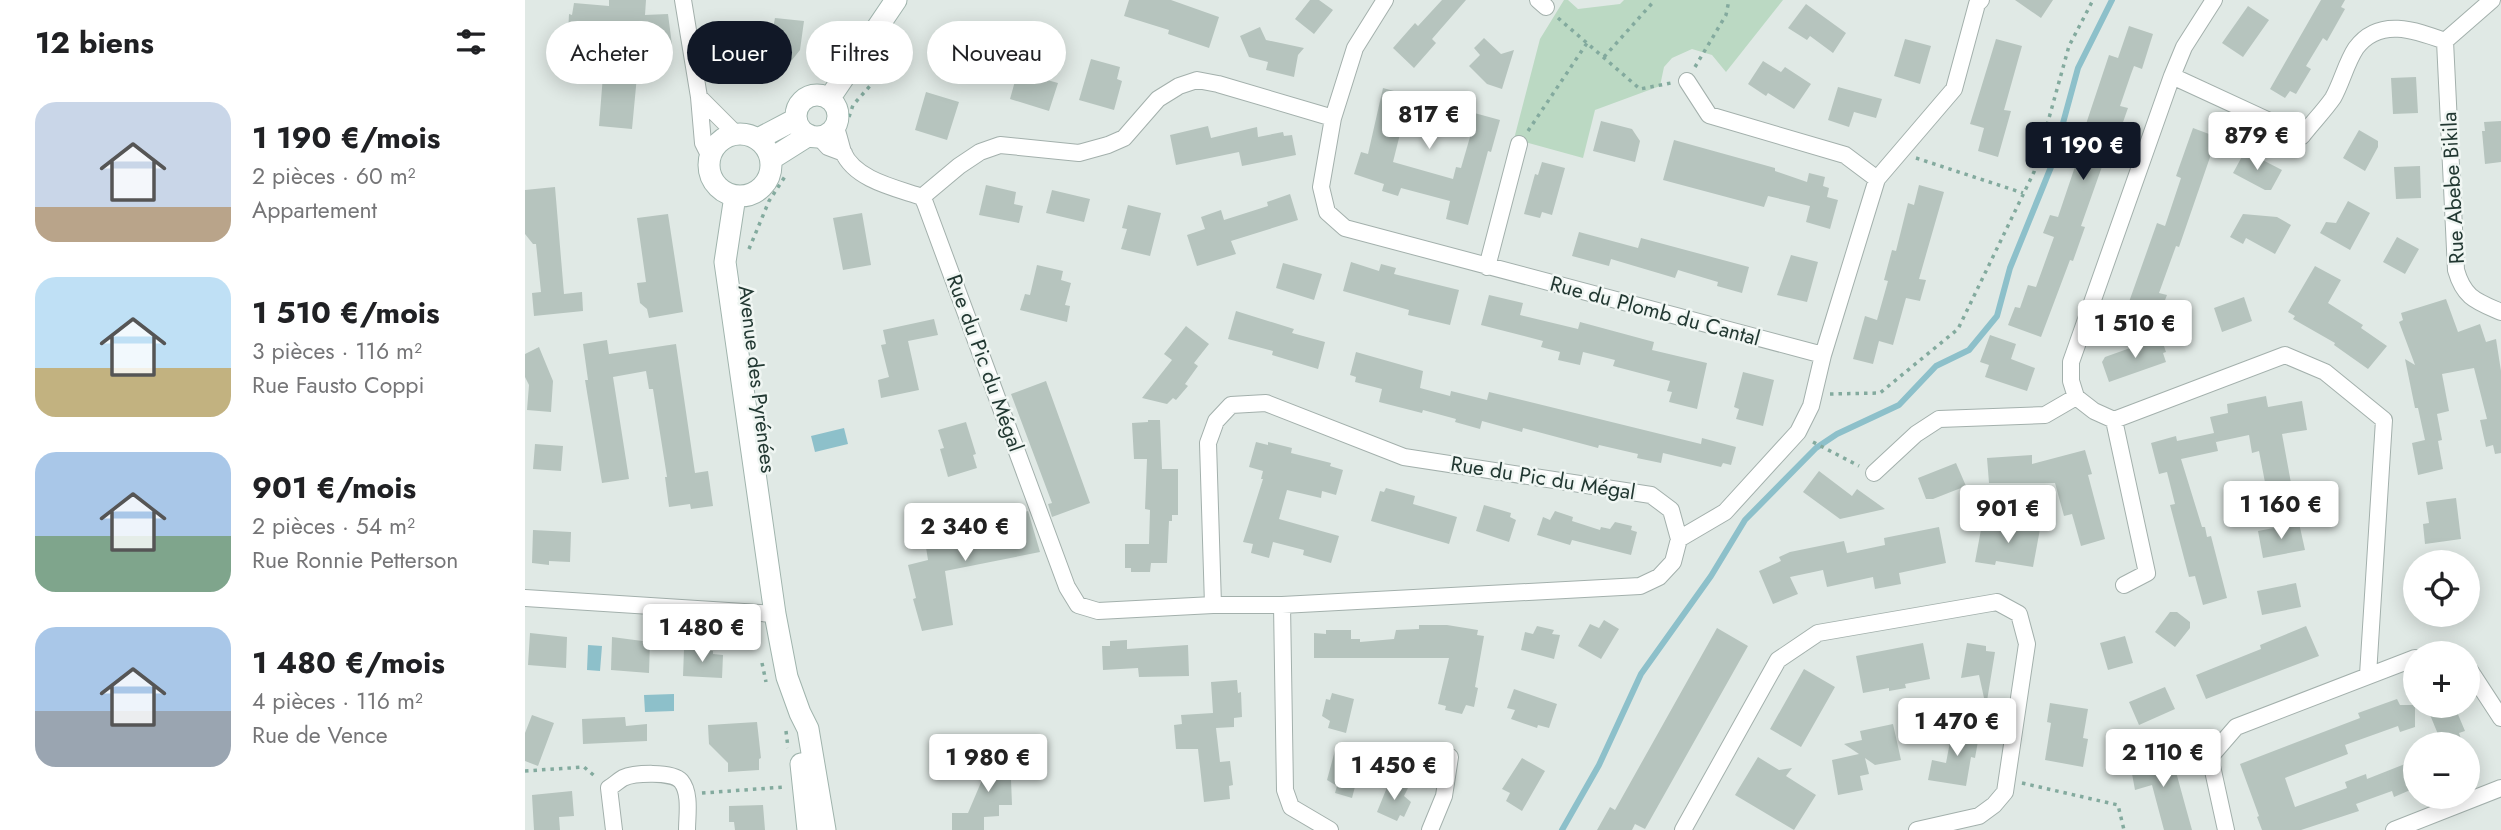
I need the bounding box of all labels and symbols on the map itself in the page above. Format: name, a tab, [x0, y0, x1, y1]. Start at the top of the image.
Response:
pin: 817 €	[1380, 92, 1478, 151]
street label: Rue Abebe Bikila	[2434, 111, 2472, 265]
pin: 879 €	[2208, 113, 2306, 172]
pin: 1 190 €	[2018, 122, 2148, 182]
street label: Rue du Plomb du Cantal	[1547, 269, 1763, 353]
street label: Rue du Pic du Mégal	[939, 270, 1031, 456]
street label: Avenue des Pyrénées	[731, 283, 783, 475]
pin: 1 510 €	[2070, 300, 2200, 360]
street label: Rue du Pic du Mégal	[1449, 449, 1637, 507]
pin: 1 160 €	[2216, 482, 2346, 541]
pin: 901 €	[1959, 486, 2057, 545]
pin: 2 340 €	[900, 504, 1030, 563]
pin: 1 480 €	[637, 604, 767, 664]
pin: 1 470 €	[1892, 698, 2022, 758]
pin: 2 110 €	[2098, 730, 2228, 789]
pin: 1 980 €	[923, 734, 1053, 794]
pin: 1 450 €	[1329, 742, 1459, 802]

